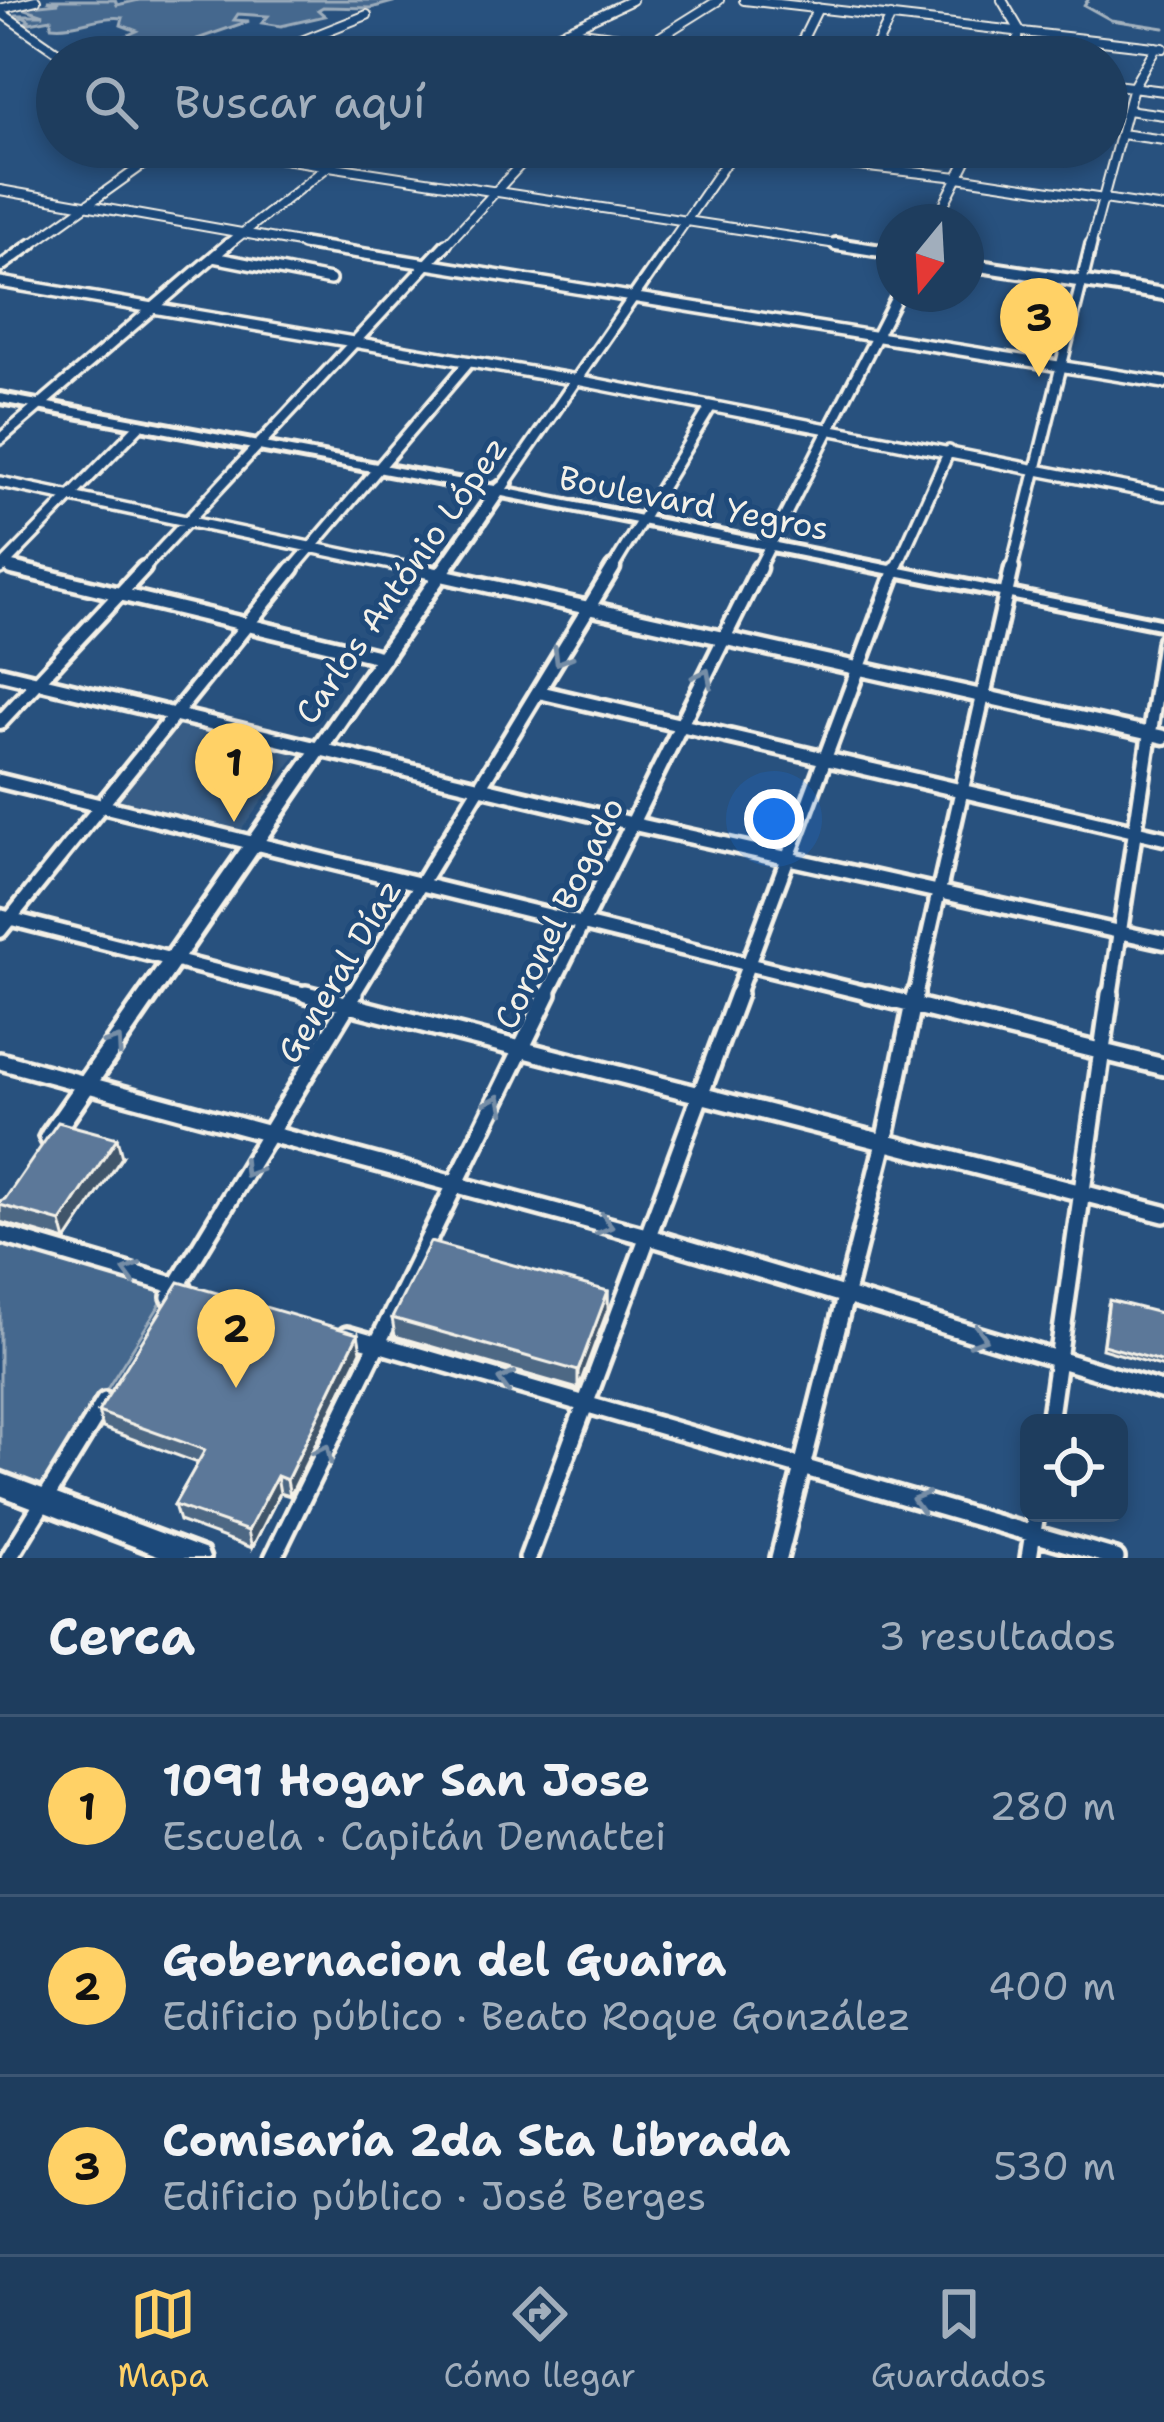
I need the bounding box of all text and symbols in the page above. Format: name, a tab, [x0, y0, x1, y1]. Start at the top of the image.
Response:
search box	[36, 36, 1128, 168]
icon: search	[78, 69, 144, 135]
text: Buscar aquí	[174, 72, 426, 132]
north arrow	[876, 204, 984, 312]
pin: 3	[1000, 278, 1078, 377]
street label: Carlos António López	[285, 427, 517, 733]
street label: Boulevard Yegros	[555, 455, 833, 551]
one-way arrow	[553, 643, 575, 665]
one-way arrow	[690, 668, 714, 689]
pin: 1	[195, 723, 273, 822]
your location	[744, 789, 804, 849]
street label: Coronel Bogado	[483, 790, 635, 1036]
street label: General Díaz	[266, 871, 412, 1071]
one-way arrow	[101, 1036, 123, 1058]
one-way arrow	[481, 1093, 504, 1115]
one-way arrow	[242, 1156, 264, 1178]
one-way arrow	[595, 1211, 615, 1236]
one-way arrow	[121, 1262, 142, 1287]
pin: 2	[197, 1289, 275, 1388]
one-way arrow	[968, 1323, 989, 1348]
one-way arrow	[496, 1370, 517, 1395]
map controls	[1020, 1414, 1128, 1522]
button: locate	[1020, 1414, 1128, 1522]
one-way arrow	[310, 1444, 333, 1465]
one-way arrow	[911, 1490, 932, 1515]
text: Cerca	[48, 1602, 195, 1670]
text: 3 resultados	[878, 1610, 1116, 1662]
text: 1091 Hogar San Jose	[162, 1750, 650, 1810]
text: 1	[78, 1780, 96, 1832]
text: 280 m	[989, 1780, 1116, 1832]
text: Escuela · Capitán Demattei	[162, 1810, 666, 1862]
text: Gobernacion del Guaira	[162, 1930, 727, 1990]
text: 2	[73, 1960, 101, 2012]
text: 400 m	[988, 1960, 1116, 2012]
text: Edificio público · Beato Roque González	[162, 1990, 911, 2042]
text: Comisaría 2da Sta Librada	[162, 2110, 790, 2170]
text: 3	[73, 2140, 101, 2192]
text: 530 m	[993, 2140, 1116, 2192]
text: Edificio público · José Berges	[162, 2170, 706, 2222]
tab: Mapa	[117, 2281, 209, 2398]
tab: Cómo llegar	[444, 2281, 636, 2398]
tab: Guardados	[871, 2281, 1047, 2398]

